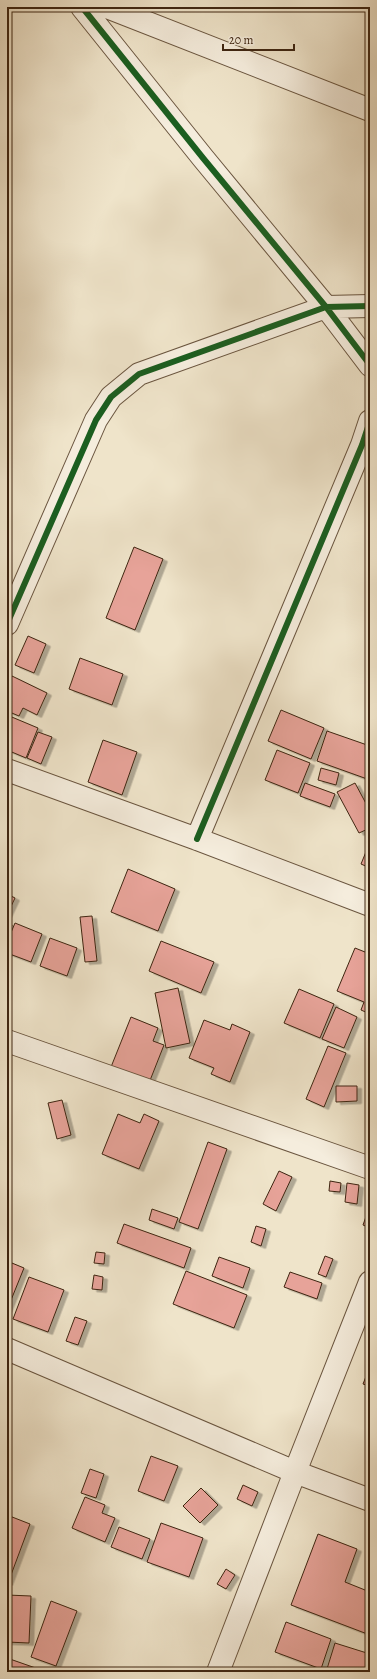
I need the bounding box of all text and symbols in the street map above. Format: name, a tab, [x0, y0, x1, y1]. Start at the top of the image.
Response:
scale bar	[223, 26, 294, 52]
text: 20 m	[229, 32, 253, 48]

